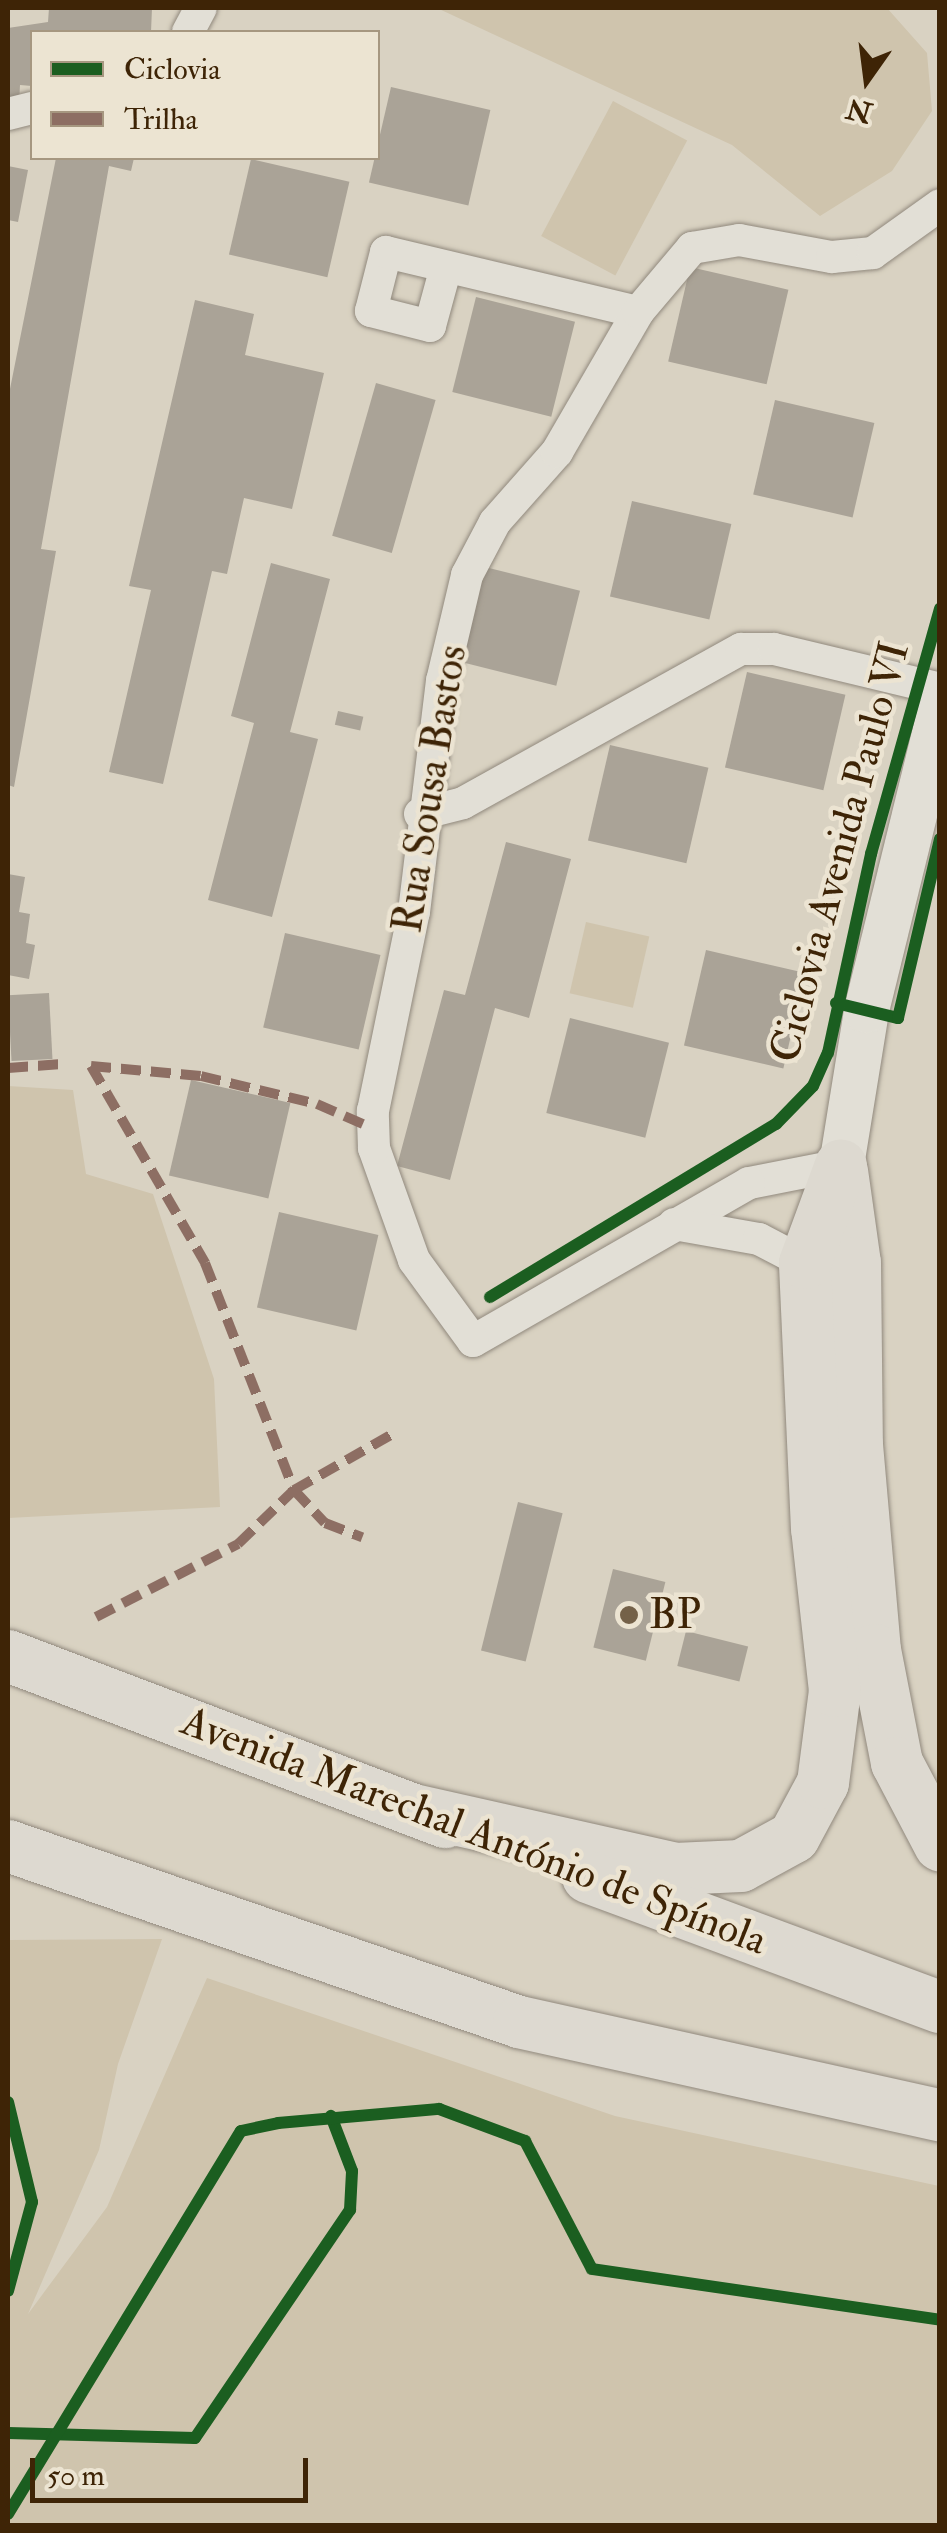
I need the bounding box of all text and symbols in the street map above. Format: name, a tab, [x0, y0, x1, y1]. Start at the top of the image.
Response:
legend	[30, 30, 380, 160]
north arrow	[817, 30, 917, 130]
text: Ciclovia	[124, 51, 221, 88]
text: N	[843, 90, 876, 130]
text: Trilha	[124, 101, 198, 138]
street label: Ciclovia Avenida Paulo VI	[760, 636, 920, 1068]
street label: Rua Sousa Bastos	[382, 642, 478, 936]
place label: BP	[649, 1590, 701, 1640]
marker: BP	[618, 1604, 640, 1626]
street label: Avenida Marechal António de Spínola	[174, 1696, 774, 1966]
scale bar	[35, 2438, 312, 2500]
text: 50 m	[47, 2457, 105, 2494]

